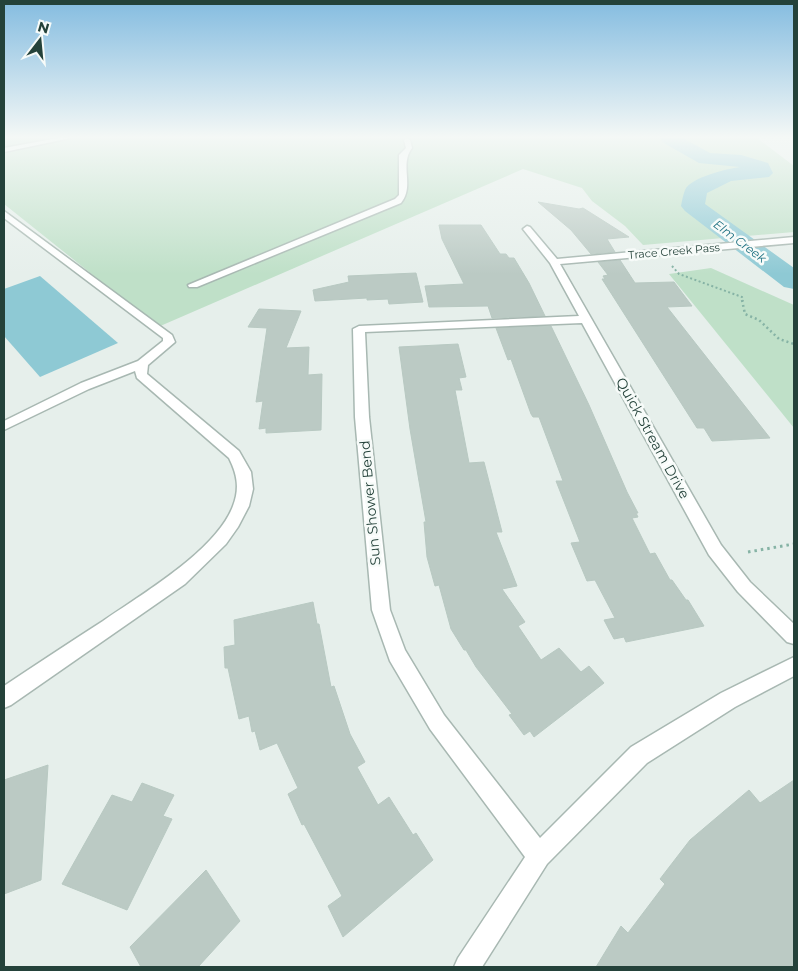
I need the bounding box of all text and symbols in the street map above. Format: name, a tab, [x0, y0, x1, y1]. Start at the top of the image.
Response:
north arrow	[15, 15, 65, 65]
text: N	[36, 17, 52, 38]
water label: Elm Creek	[711, 216, 770, 266]
street label: Trace Creek Pass	[628, 240, 721, 262]
street label: Quick Stream Drive	[612, 374, 694, 502]
street label: Sun Shower Bend	[356, 440, 384, 566]

